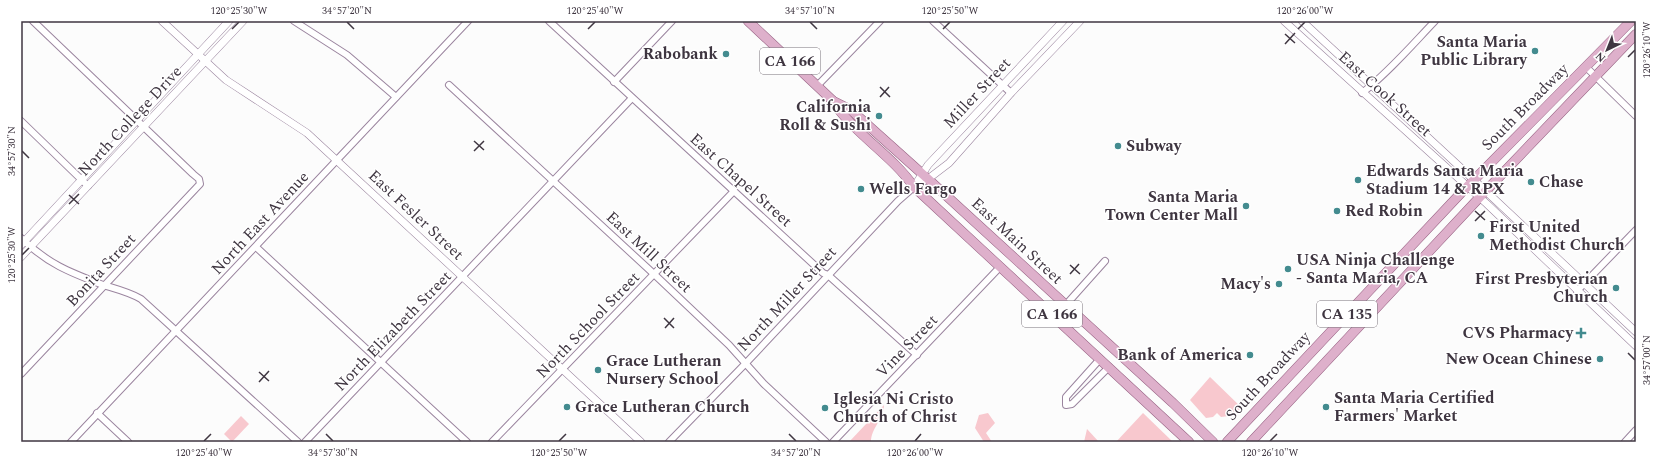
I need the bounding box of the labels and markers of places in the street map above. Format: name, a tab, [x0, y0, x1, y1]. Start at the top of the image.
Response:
place label: Santa Maria Public Library	[1420, 30, 1528, 72]
place label: Rabobank	[643, 42, 718, 66]
marker: Santa Maria Public Library	[1530, 46, 1540, 56]
marker: Rabobank	[721, 49, 731, 59]
place label: California Roll & Sushi	[779, 95, 872, 137]
marker: California Roll & Sushi	[874, 111, 884, 121]
place label: Subway	[1126, 134, 1183, 158]
marker: Subway	[1113, 141, 1123, 151]
place label: Edwards Santa Maria Stadium 14 & RPX	[1366, 159, 1524, 201]
place label: Chase	[1539, 170, 1583, 194]
marker: Edwards Santa Maria Stadium 14 & RPX	[1353, 175, 1363, 185]
place label: Wells Fargo	[869, 177, 957, 201]
marker: Chase	[1526, 177, 1536, 187]
marker: Wells Fargo	[856, 184, 866, 194]
place label: Santa Maria Town Center Mall	[1105, 185, 1239, 227]
place label: Red Robin	[1345, 199, 1423, 223]
marker: Santa Maria Town Center Mall	[1241, 201, 1251, 211]
marker: Red Robin	[1332, 206, 1342, 216]
place label: First United Methodist Church	[1489, 215, 1625, 257]
marker: First United Methodist Church	[1476, 231, 1486, 241]
place label: USA Ninja Challenge - Santa Maria, CA	[1296, 248, 1455, 290]
marker: USA Ninja Challenge - Santa Maria, CA	[1283, 264, 1293, 274]
place label: First Presbyterian Church	[1475, 267, 1608, 309]
place label: Macy's	[1220, 272, 1271, 296]
marker: Macy's	[1274, 279, 1284, 289]
marker: First Presbyterian Church	[1611, 283, 1621, 293]
place label: CVS Pharmacy	[1462, 321, 1574, 345]
marker: CVS Pharmacy	[1576, 328, 1586, 338]
place label: Bank of America	[1117, 343, 1243, 367]
place label: New Ocean Chinese	[1446, 347, 1592, 371]
place label: Grace Lutheran Nursery School	[606, 349, 722, 391]
marker: Bank of America	[1245, 350, 1255, 360]
marker: New Ocean Chinese	[1595, 354, 1605, 364]
marker: Grace Lutheran Nursery School	[593, 365, 603, 375]
place label: Santa Maria Certified Farmers' Market	[1334, 386, 1495, 428]
place label: Iglesia Ni Cristo Church of Christ	[833, 387, 957, 429]
place label: Grace Lutheran Church	[575, 395, 750, 419]
marker: Grace Lutheran Church	[562, 402, 572, 412]
marker: Santa Maria Certified Farmers' Market	[1321, 402, 1331, 412]
marker: Iglesia Ni Cristo Church of Christ	[820, 403, 830, 413]

